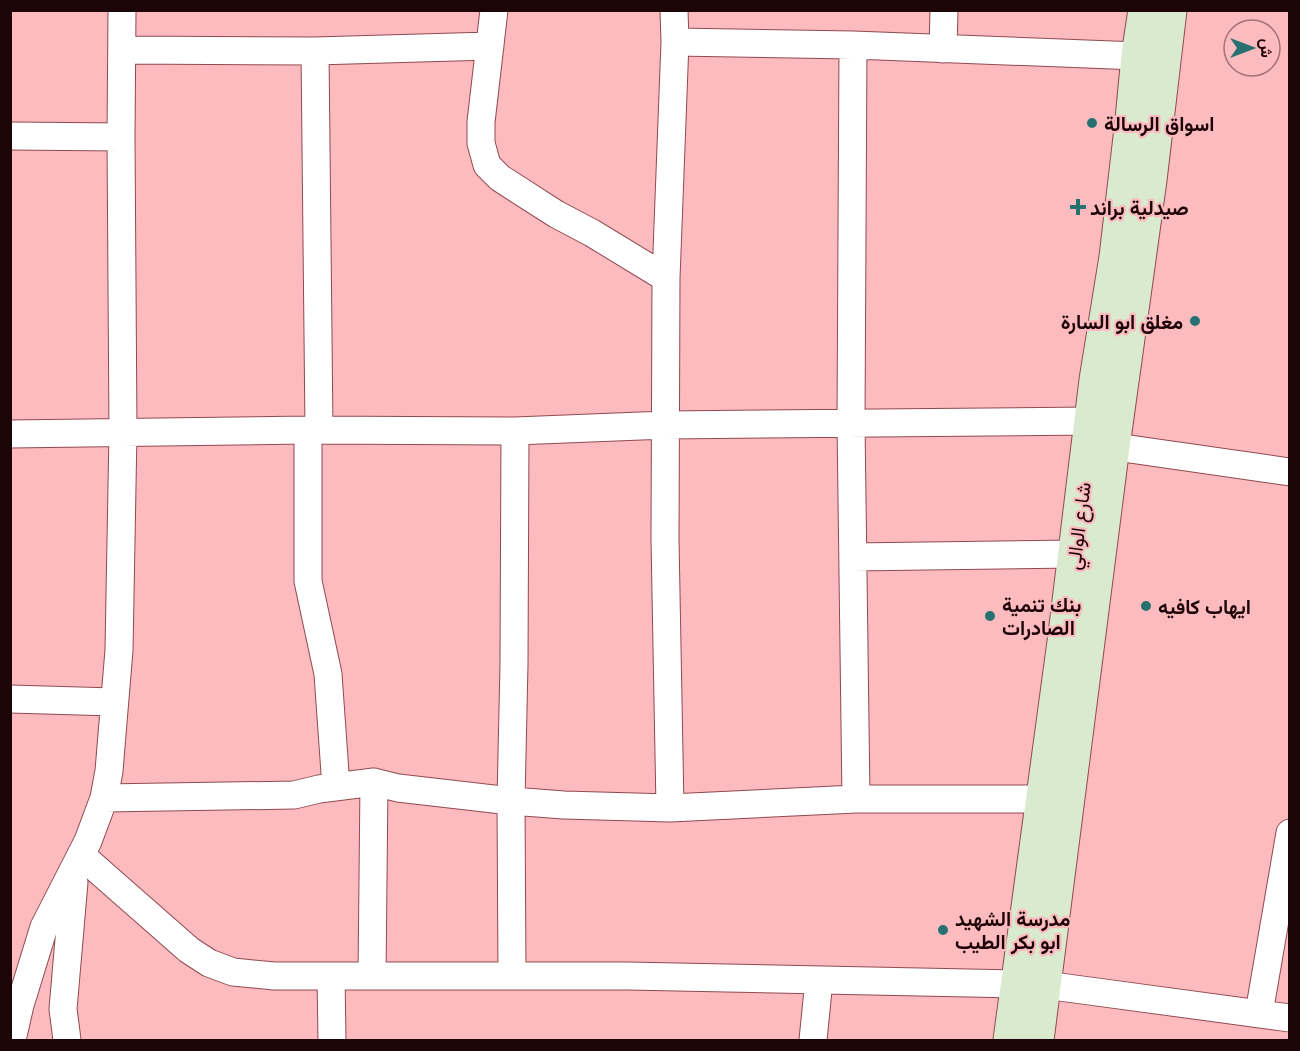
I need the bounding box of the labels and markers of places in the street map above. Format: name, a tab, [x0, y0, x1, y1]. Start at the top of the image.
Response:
place label: اسواق الرسالة	[1104, 110, 1214, 137]
marker: اسواق الرسالة	[1085, 116, 1099, 130]
place label: صيدلية براند	[1090, 194, 1189, 221]
marker: صيدلية براند	[1071, 200, 1085, 214]
place label: مغلق ابو السارة	[1061, 308, 1183, 335]
marker: مغلق ابو السارة	[1188, 314, 1202, 328]
place label: بنك تنمية الصادرات	[1002, 591, 1081, 641]
place label: ايهاب كافيه	[1158, 593, 1251, 620]
marker: ايهاب كافيه	[1139, 599, 1153, 613]
marker: بنك تنمية الصادرات	[983, 609, 997, 623]
place label: مدرسة الشهيد ابو بكر الطيب	[955, 905, 1070, 955]
marker: مدرسة الشهيد ابو بكر الطيب	[936, 923, 950, 937]

